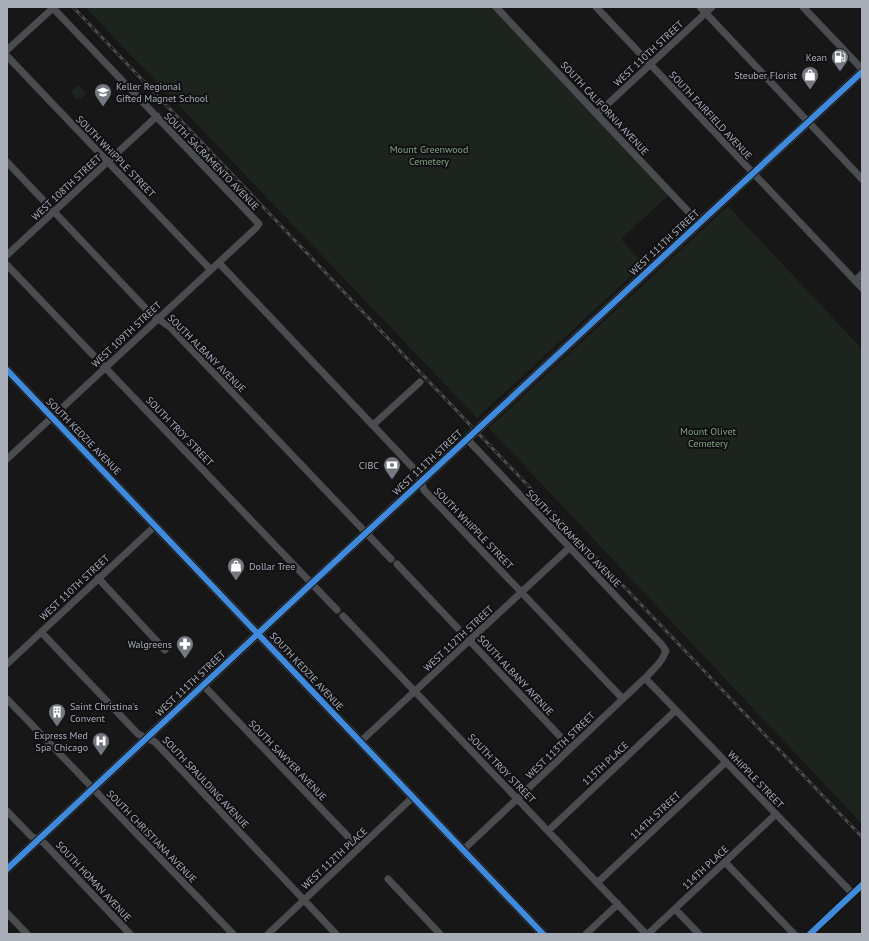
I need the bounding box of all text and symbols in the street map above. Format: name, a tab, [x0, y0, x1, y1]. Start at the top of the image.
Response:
street label: WEST 110TH STREET	[611, 17, 686, 89]
fuel station icon: Kean	[830, 47, 850, 72]
place label: Kean	[806, 51, 827, 64]
street label: SOUTH CALIFORNIA AVENUE	[558, 59, 651, 158]
shop icon: Steuber Florist	[800, 65, 820, 90]
street label: SOUTH FAIRFIELD AVENUE	[666, 68, 755, 162]
place label: Steuber Florist	[734, 69, 798, 82]
place label: Keller Regional Gifted Magnet School	[116, 80, 208, 105]
school or university icon: Keller Regional Gifted Magnet School	[93, 82, 113, 107]
street label: SOUTH SACRAMENTO AVENUE	[161, 110, 262, 213]
street label: SOUTH WHIPPLE STREET	[73, 113, 158, 200]
park label: Mount Greenwood Cemetery	[390, 143, 468, 168]
street label: WEST 108TH STREET	[29, 151, 104, 223]
street label: WEST 111TH STREET	[627, 206, 702, 278]
street label: WEST 109TH STREET	[89, 298, 164, 370]
street label: SOUTH ALBANY AVENUE	[165, 311, 249, 395]
street label: SOUTH TROY STREET	[143, 394, 217, 469]
street label: SOUTH KEDZIE AVENUE	[43, 395, 124, 478]
park label: Mount Olivet Cemetery	[680, 425, 737, 450]
street label: WEST 111TH STREET	[390, 426, 465, 498]
bank icon: CIBC	[382, 455, 402, 480]
place label: CIBC	[359, 459, 379, 472]
street label: SOUTH WHIPPLE STREET	[431, 485, 516, 572]
street label: SOUTH SACRAMENTO AVENUE	[523, 487, 624, 590]
street label: WEST 110TH STREET	[37, 551, 112, 623]
shop icon: Dollar Tree	[226, 556, 246, 581]
place label: Dollar Tree	[249, 560, 295, 573]
street label: WEST 112TH STREET	[421, 602, 496, 674]
street label: SOUTH KEDZIE AVENUE	[267, 629, 346, 713]
street label: SOUTH ALBANY AVENUE	[475, 632, 556, 718]
pharmacy icon: Walgreens	[175, 634, 195, 659]
place label: Walgreens	[128, 638, 172, 651]
street label: WEST 111TH STREET	[153, 647, 228, 719]
place label: Saint Christina's Convent	[70, 700, 138, 725]
building icon: Saint Christina's Convent	[47, 702, 67, 727]
street label: WEST 113TH STREET	[523, 709, 598, 782]
street label: SOUTH SAWYER AVENUE	[246, 717, 330, 803]
place label: Express Med Spa Chicago	[34, 729, 88, 754]
hospital icon: Express Med Spa Chicago	[91, 731, 111, 756]
street label: SOUTH TROY STREET	[465, 731, 539, 806]
street label: SOUTH SPAULDING AVENUE	[160, 734, 252, 831]
street label: 113TH PLACE	[579, 739, 631, 788]
street label: WHIPPLE STREET	[725, 748, 787, 811]
street label: SOUTH CHRISTIANA AVENUE	[104, 787, 199, 885]
street label: 114TH STREET	[627, 788, 684, 842]
street label: WEST 112TH PLACE	[299, 824, 370, 892]
street label: SOUTH HOMAN AVENUE	[53, 838, 134, 924]
street label: 114TH PLACE	[679, 843, 731, 892]

